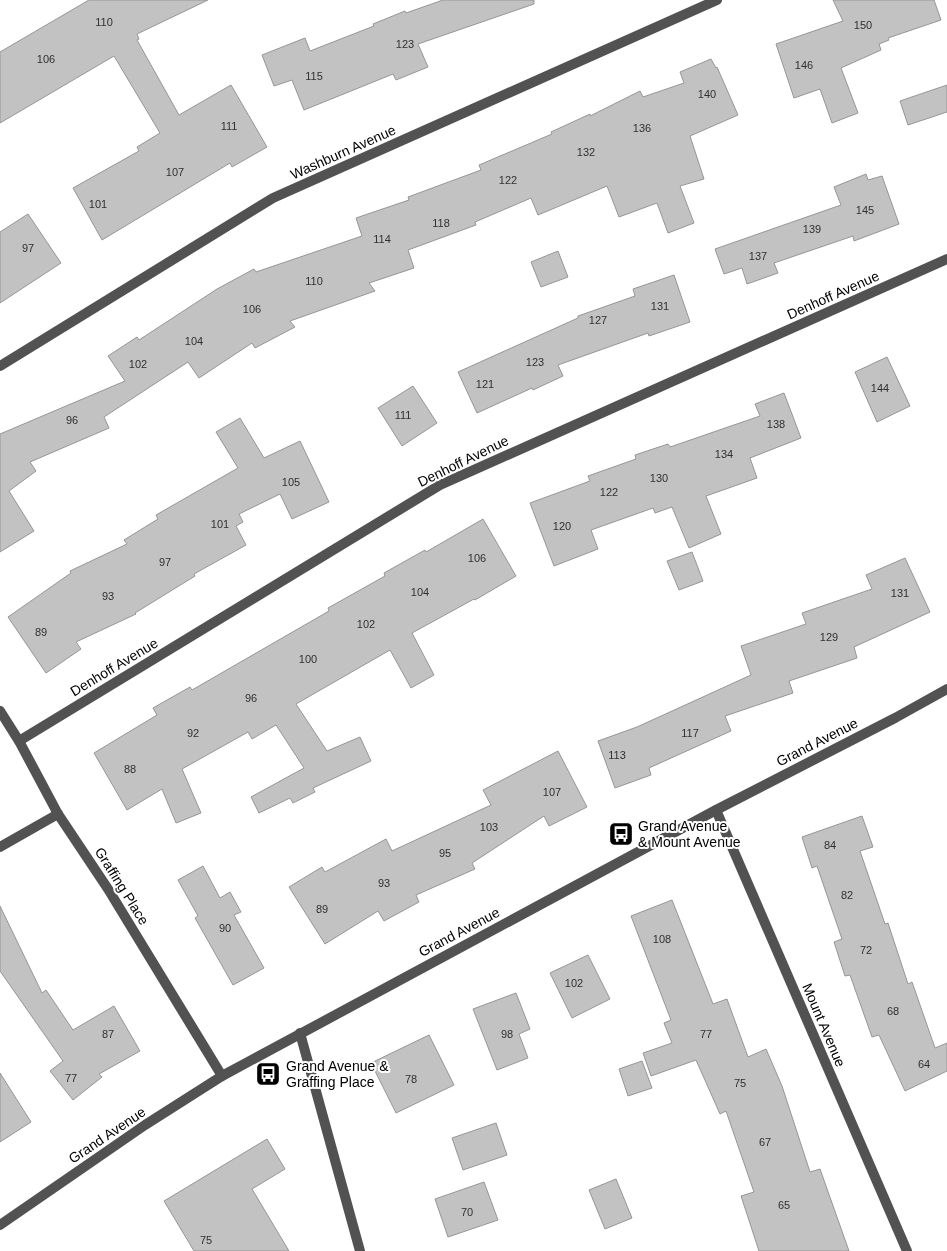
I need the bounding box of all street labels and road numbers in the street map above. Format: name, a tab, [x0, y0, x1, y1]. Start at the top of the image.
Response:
street label: Washburn Avenue	[288, 121, 398, 182]
street label: Denhoff Avenue	[784, 267, 882, 322]
street label: Denhoff Avenue	[415, 432, 511, 490]
street label: Denhoff Avenue	[67, 635, 161, 699]
street label: Grand Avenue	[774, 715, 861, 769]
street label: Graffing Place	[92, 844, 152, 928]
street label: Grand Avenue	[416, 904, 502, 960]
street label: Mount Avenue	[799, 981, 849, 1069]
street label: Grand Avenue	[66, 1103, 149, 1167]

